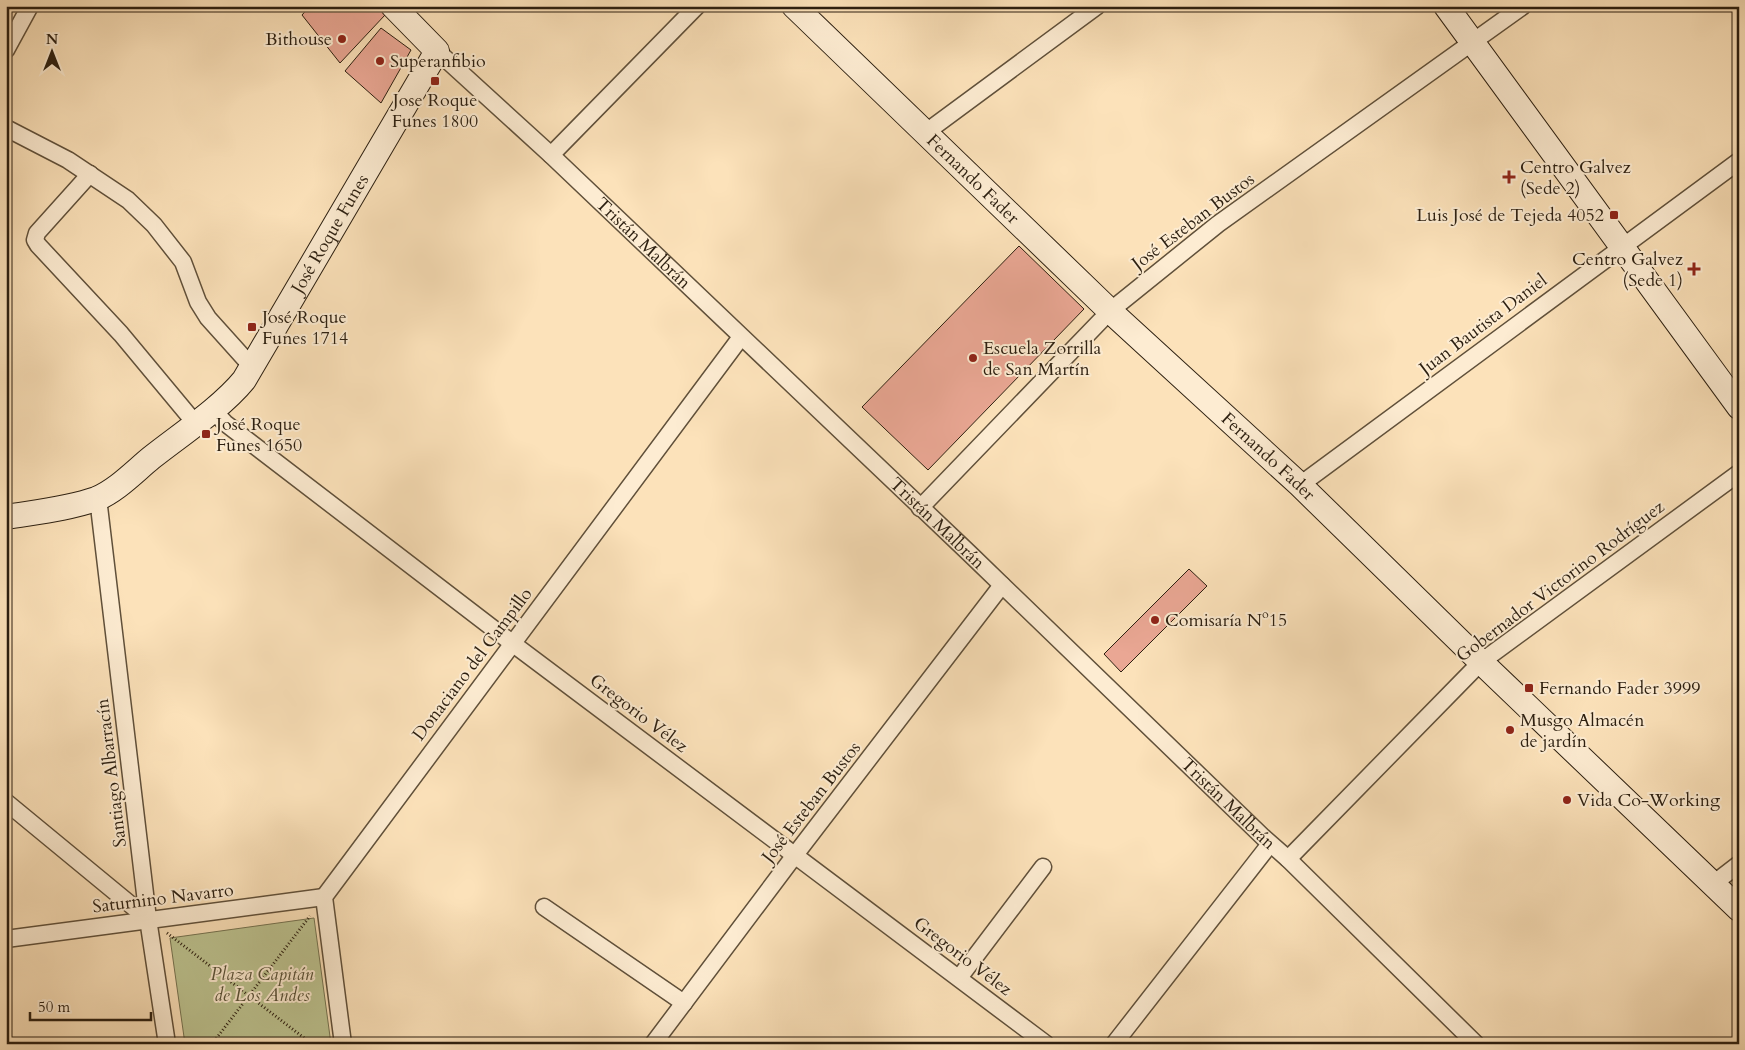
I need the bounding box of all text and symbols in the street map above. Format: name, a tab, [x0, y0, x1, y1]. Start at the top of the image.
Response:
place label: Bithouse	[265, 27, 332, 52]
north arrow	[28, 28, 78, 78]
text: N	[46, 30, 58, 49]
marker: Bithouse	[336, 33, 348, 45]
place label: Superanfibio	[390, 49, 486, 74]
marker: Superanfibio	[374, 55, 386, 67]
marker: Jose Roque Funes 1800	[429, 75, 441, 87]
place label: Jose Roque Funes 1800	[390, 88, 478, 134]
street label: Fernando Fader	[921, 129, 1025, 230]
place label: Centro Galvez (Sede 2)	[1520, 155, 1631, 201]
street label: José Esteban Bustos	[1124, 167, 1260, 278]
street label: José Roque Funes	[284, 170, 375, 301]
marker: Centro Galvez (Sede 2)	[1502, 170, 1516, 184]
street label: Tristán Malbrán	[590, 192, 697, 295]
place label: Luis José de Tejeda 4052	[1416, 203, 1604, 228]
marker: Luis José de Tejeda 4052	[1608, 209, 1620, 221]
place label: Centro Galvez (Sede 1)	[1572, 247, 1683, 293]
marker: Centro Galvez (Sede 1)	[1687, 262, 1701, 276]
street label: Juan Bautista Daniel	[1412, 268, 1553, 383]
place label: José Roque Funes 1714	[259, 305, 348, 351]
marker: José Roque Funes 1714	[246, 321, 258, 333]
place label: Escuela Zorrilla de San Martín	[983, 336, 1101, 382]
marker: Escuela Zorrilla de San Martín	[967, 352, 979, 364]
street label: Fernando Fader	[1215, 407, 1321, 507]
place label: José Roque Funes 1650	[213, 412, 302, 458]
marker: José Roque Funes 1650	[200, 428, 212, 440]
street label: Tristán Malbrán	[884, 472, 991, 575]
street label: Gobernador Victorino Rodríguez	[1451, 495, 1670, 668]
street label: Donaciano del Campillo	[407, 582, 538, 746]
place label: Comisaría Nº15	[1165, 608, 1287, 633]
marker: Comisaría Nº15	[1149, 614, 1161, 626]
street label: Gregorio Vélez	[584, 668, 693, 759]
place label: Fernando Fader 3999	[1539, 676, 1700, 701]
marker: Fernando Fader 3999	[1523, 682, 1535, 694]
street label: Santiago Albarracín	[90, 696, 133, 849]
place label: Musgo Almacén de jardín	[1520, 708, 1645, 754]
marker: Musgo Almacén de jardín	[1504, 724, 1516, 736]
street label: José Esteban Bustos	[754, 736, 867, 871]
street label: Tristán Malbrán	[1175, 752, 1281, 856]
place label: Vida Co-Working	[1577, 788, 1721, 813]
marker: Vida Co-Working	[1561, 794, 1573, 806]
street label: Saturnino Navarro	[91, 877, 235, 920]
street label: Gregorio Vélez	[908, 911, 1017, 1002]
park label: Plaza Capitán de Los Andes	[211, 962, 314, 1008]
scale bar	[30, 990, 151, 1022]
text: 50 m	[38, 997, 70, 1017]

